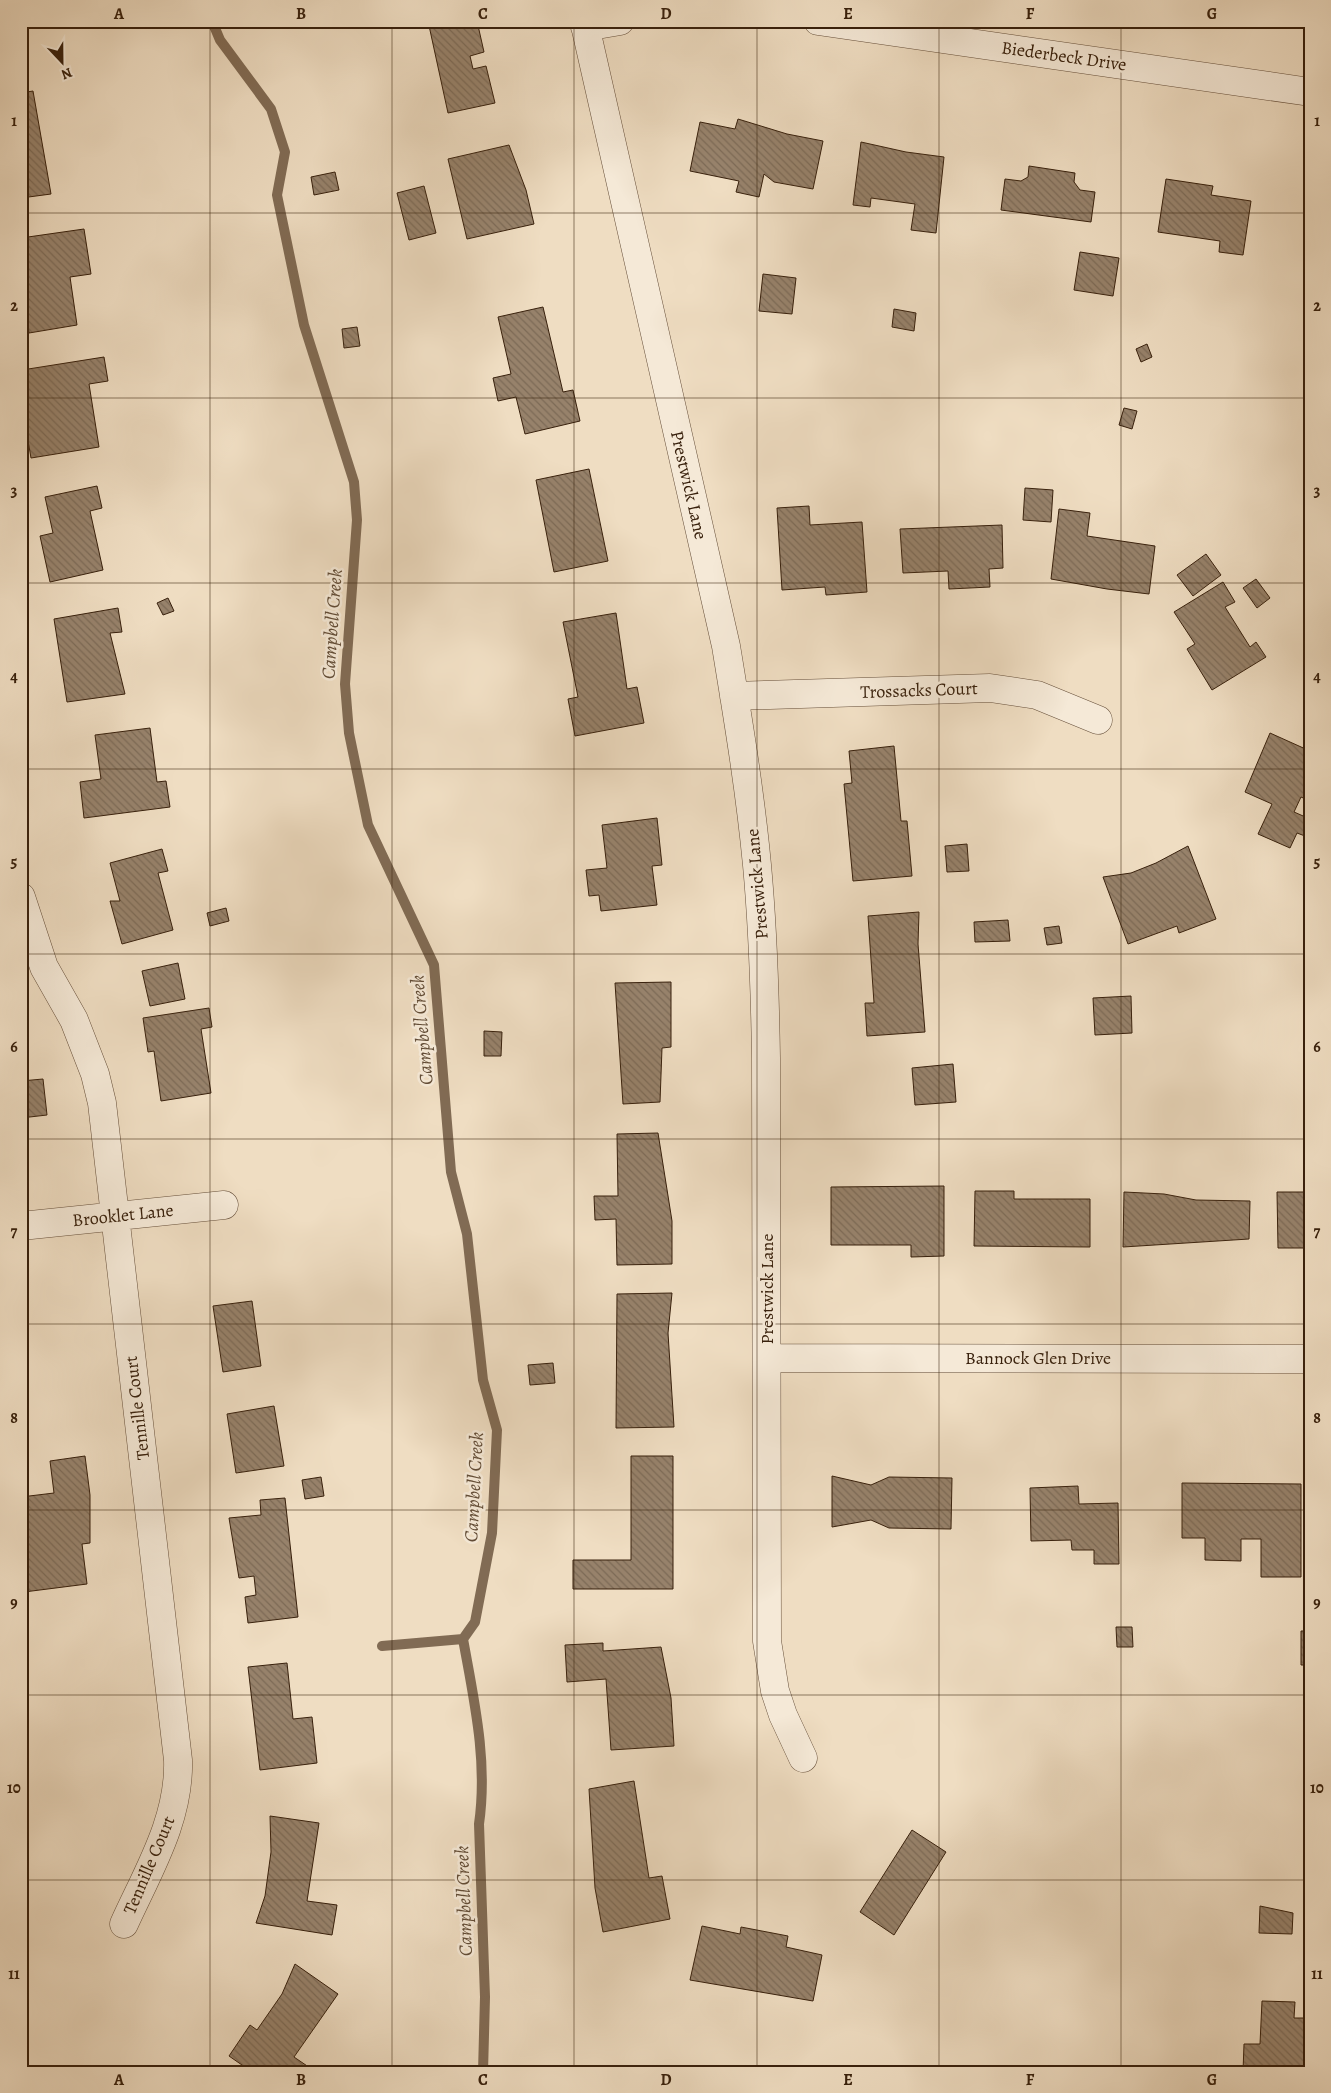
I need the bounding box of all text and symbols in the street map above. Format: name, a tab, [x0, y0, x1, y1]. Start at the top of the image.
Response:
text: A	[113, 3, 125, 25]
text: B	[296, 3, 306, 25]
text: C	[478, 3, 488, 25]
text: D	[660, 3, 672, 25]
text: E	[843, 3, 853, 25]
text: F	[1026, 3, 1035, 25]
text: G	[1207, 3, 1217, 25]
street label: Biederbeck Drive	[1000, 35, 1128, 77]
north arrow	[38, 38, 88, 88]
text: N	[58, 63, 75, 84]
text: 1	[11, 110, 17, 132]
text: 1	[1314, 110, 1320, 132]
text: 2	[10, 295, 18, 317]
text: 2	[1313, 295, 1321, 317]
street label: Prestwick Lane	[665, 428, 713, 542]
text: 3	[11, 480, 18, 502]
text: 3	[1314, 480, 1321, 502]
water label: Campbell Creek	[315, 568, 349, 680]
text: 4	[10, 666, 18, 688]
text: 4	[1313, 666, 1321, 688]
street label: Trossacks Court	[860, 676, 978, 704]
street label: Prestwick Lane	[740, 828, 774, 940]
text: 5	[11, 851, 18, 873]
text: 5	[1314, 851, 1321, 873]
water label: Campbell Creek	[404, 974, 440, 1086]
text: 6	[10, 1036, 18, 1058]
text: 6	[1313, 1036, 1321, 1058]
street label: Brooklet Lane	[71, 1198, 175, 1232]
text: 7	[11, 1221, 18, 1243]
text: 7	[1314, 1221, 1321, 1243]
street label: Prestwick Lane	[755, 1233, 779, 1345]
street label: Bannock Glen Drive	[965, 1346, 1111, 1370]
street label: Tennille Court	[119, 1355, 155, 1461]
text: 8	[10, 1407, 18, 1429]
text: 8	[1313, 1407, 1321, 1429]
water label: Campbell Creek	[458, 1431, 490, 1543]
text: 9	[10, 1592, 18, 1614]
text: 9	[1313, 1592, 1321, 1614]
text: 10	[7, 1777, 21, 1799]
text: 10	[1310, 1777, 1324, 1799]
street label: Tennille Court	[118, 1812, 180, 1918]
water label: Campbell Creek	[449, 1845, 479, 1957]
text: 11	[8, 1963, 20, 1985]
text: 11	[1311, 1963, 1323, 1985]
text: A	[113, 2069, 125, 2091]
text: B	[296, 2069, 306, 2091]
text: C	[478, 2069, 488, 2091]
text: D	[660, 2069, 672, 2091]
text: E	[843, 2069, 853, 2091]
text: F	[1026, 2069, 1035, 2091]
text: G	[1207, 2069, 1217, 2091]

